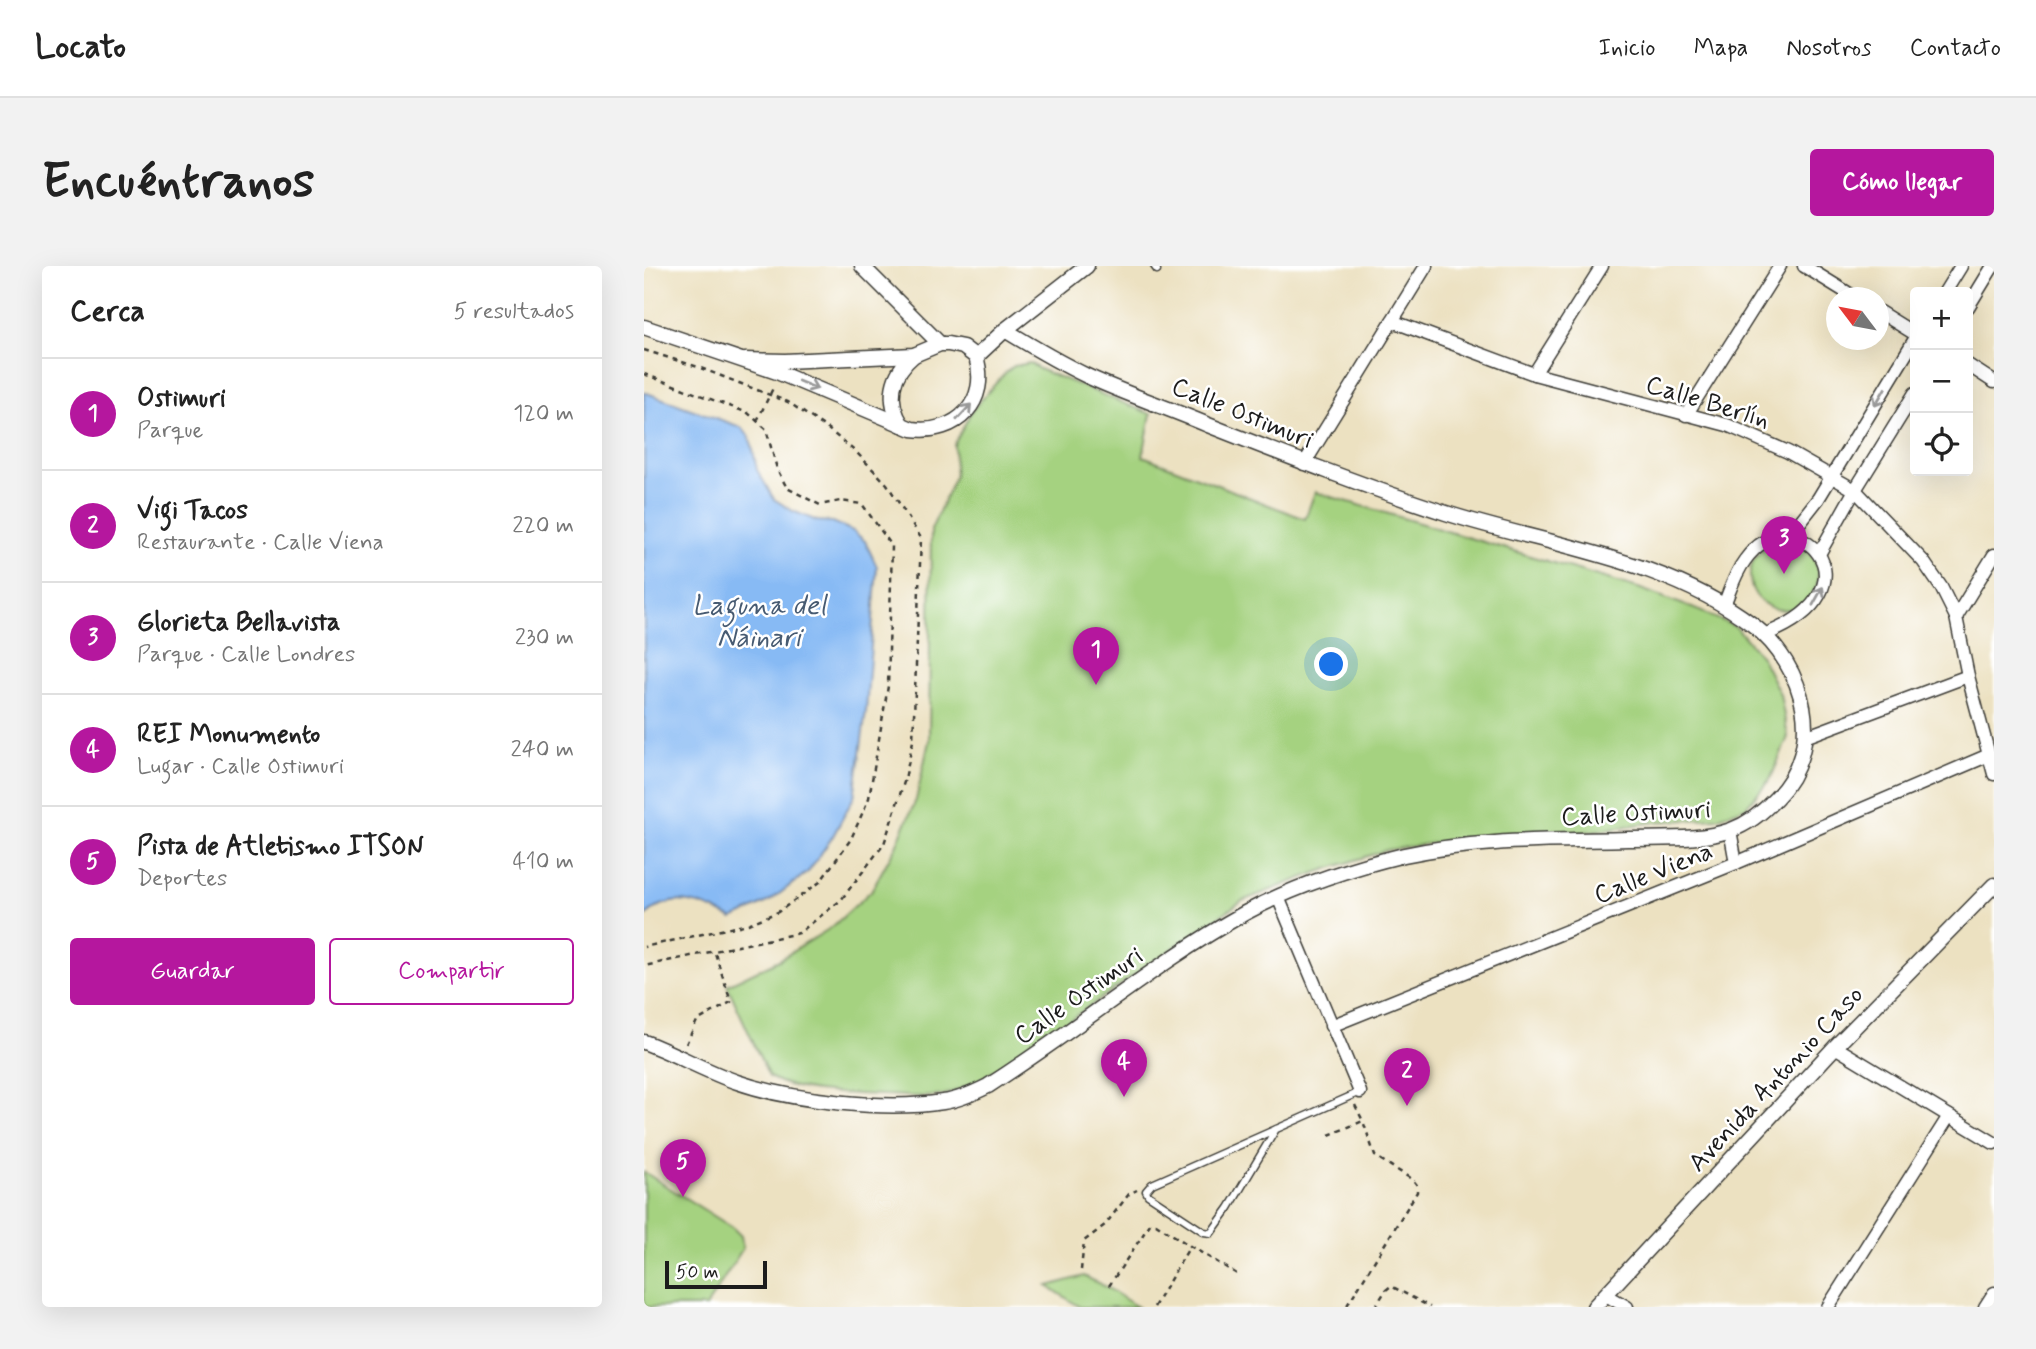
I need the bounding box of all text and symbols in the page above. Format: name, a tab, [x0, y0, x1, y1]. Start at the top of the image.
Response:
text: Locato	[35, 26, 126, 70]
text: Inicio	[1598, 33, 1656, 64]
text: Mapa	[1694, 33, 1748, 64]
text: Nosotros	[1786, 33, 1872, 64]
text: Contacto	[1910, 33, 2001, 64]
button: Cómo llegar	[1810, 149, 1994, 216]
text: Encuéntranos	[42, 150, 314, 215]
north arrow	[1826, 287, 1889, 350]
map controls	[1910, 287, 1973, 476]
button: +	[1910, 287, 1973, 350]
text: Cerca	[70, 292, 145, 331]
text: 5 resultados	[453, 297, 574, 327]
button: −	[1910, 350, 1973, 413]
street label: Calle Berlín	[1641, 368, 1774, 438]
street label: Calle Ostimuri	[1166, 370, 1318, 458]
one-way arrow	[797, 379, 819, 392]
text: Ostimuri	[137, 382, 226, 416]
one-way arrow	[1872, 387, 1886, 407]
text: 1	[88, 399, 98, 429]
text: 120 m	[513, 399, 574, 429]
one-way arrow	[956, 403, 972, 421]
button: locate	[1910, 413, 1973, 476]
text: Parque	[137, 416, 203, 446]
text: Vigi Tacos	[137, 494, 248, 528]
text: 2	[87, 511, 99, 541]
text: 220 m	[512, 511, 574, 541]
pin: 3	[1761, 516, 1807, 574]
text: Restaurante · Calle Viena	[137, 528, 384, 558]
one-way arrow	[1811, 586, 1825, 606]
water label: Laguna del Náinari	[692, 588, 828, 657]
text: Glorieta Bellavista	[137, 606, 340, 640]
text: 3	[88, 623, 98, 653]
text: 230 m	[515, 623, 574, 653]
pin: 1	[1073, 627, 1119, 685]
text: Parque · Calle Londres	[137, 640, 355, 670]
your location	[1314, 647, 1348, 681]
text: REI Monumento	[137, 718, 320, 752]
text: 4	[86, 735, 100, 765]
text: 240 m	[510, 735, 574, 765]
text: Lugar · Calle Ostimuri	[137, 752, 344, 782]
street label: Calle Ostimuri	[1560, 793, 1712, 835]
text: Pista de Atletismo ITSON	[137, 830, 424, 864]
street label: Calle Viena	[1589, 835, 1718, 913]
text: 5	[86, 847, 100, 877]
text: 410 m	[512, 847, 574, 877]
text: Deportes	[137, 864, 227, 894]
button: Guardar	[70, 938, 315, 1005]
button: Compartir	[329, 938, 574, 1005]
street label: Calle Ostimuri	[1008, 940, 1150, 1054]
street label: Avenida Antonio Caso	[1681, 979, 1872, 1180]
pin: 4	[1101, 1039, 1147, 1097]
pin: 2	[1384, 1048, 1430, 1106]
pin: 5	[660, 1139, 706, 1197]
scale bar	[665, 1258, 766, 1290]
text: 50 m	[676, 1260, 719, 1285]

